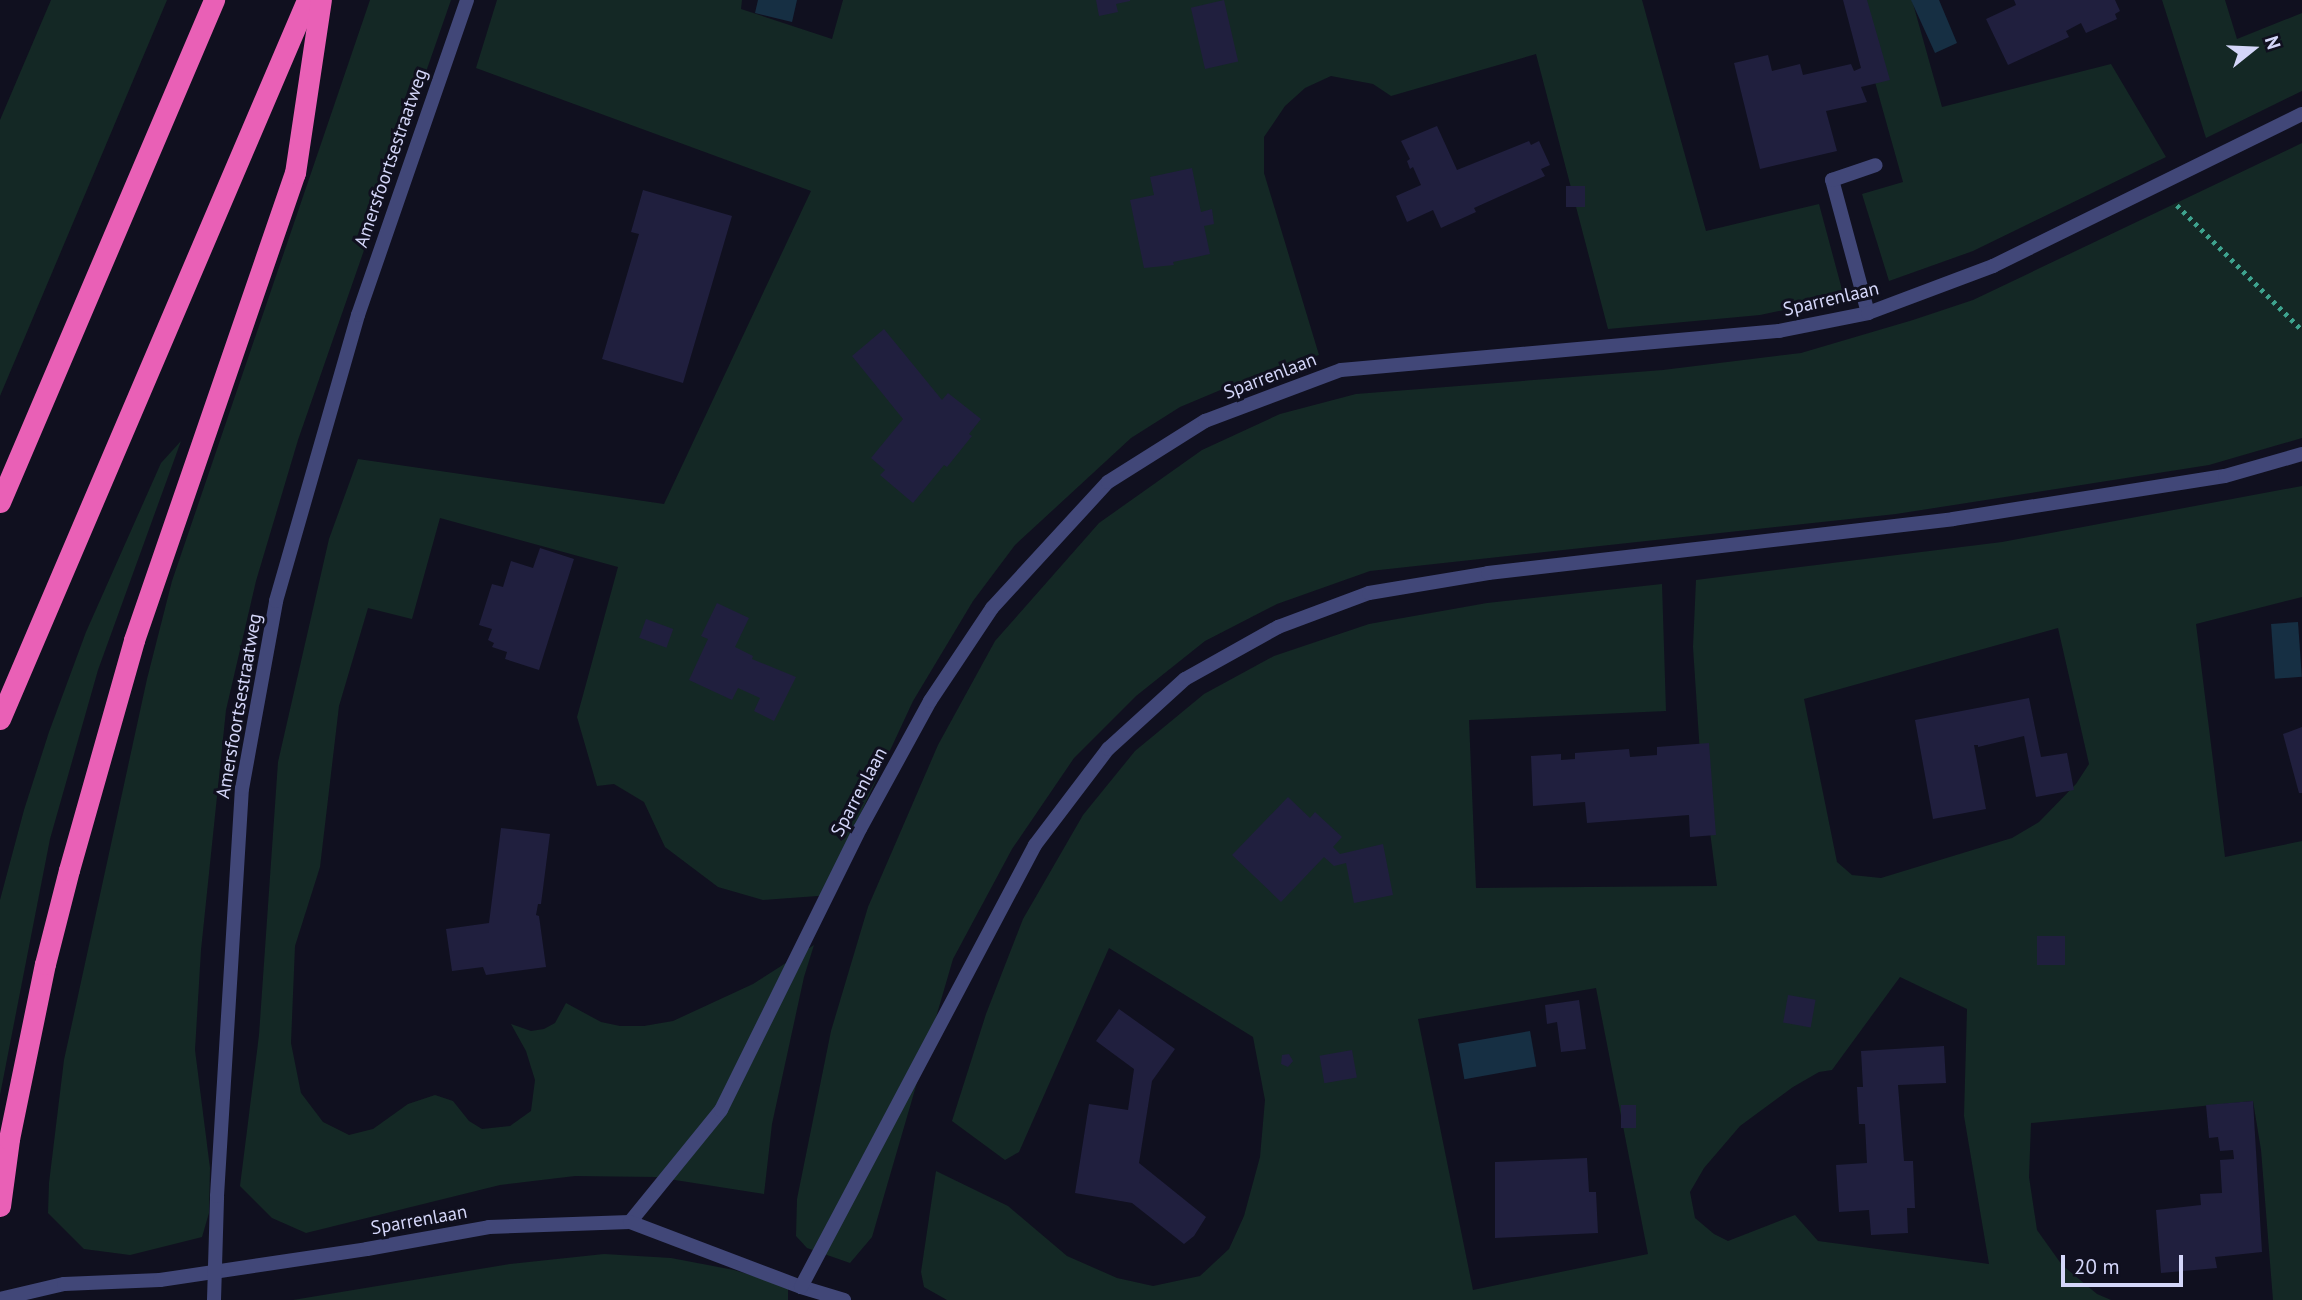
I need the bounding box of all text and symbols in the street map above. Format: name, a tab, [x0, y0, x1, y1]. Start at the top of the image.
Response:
north arrow	[2218, 14, 2288, 84]
text: N	[2260, 33, 2286, 52]
street label: Amersfoortsestraatweg	[350, 66, 432, 250]
street label: Sparrenlaan	[1781, 277, 1881, 321]
street label: Sparrenlaan	[1220, 348, 1320, 404]
street label: Amersfoortsestraatweg	[211, 612, 267, 800]
street label: Sparrenlaan	[826, 744, 892, 840]
street label: Sparrenlaan	[369, 1200, 469, 1240]
scale bar	[2064, 1240, 2186, 1284]
text: 20 m	[2074, 1253, 2120, 1280]

